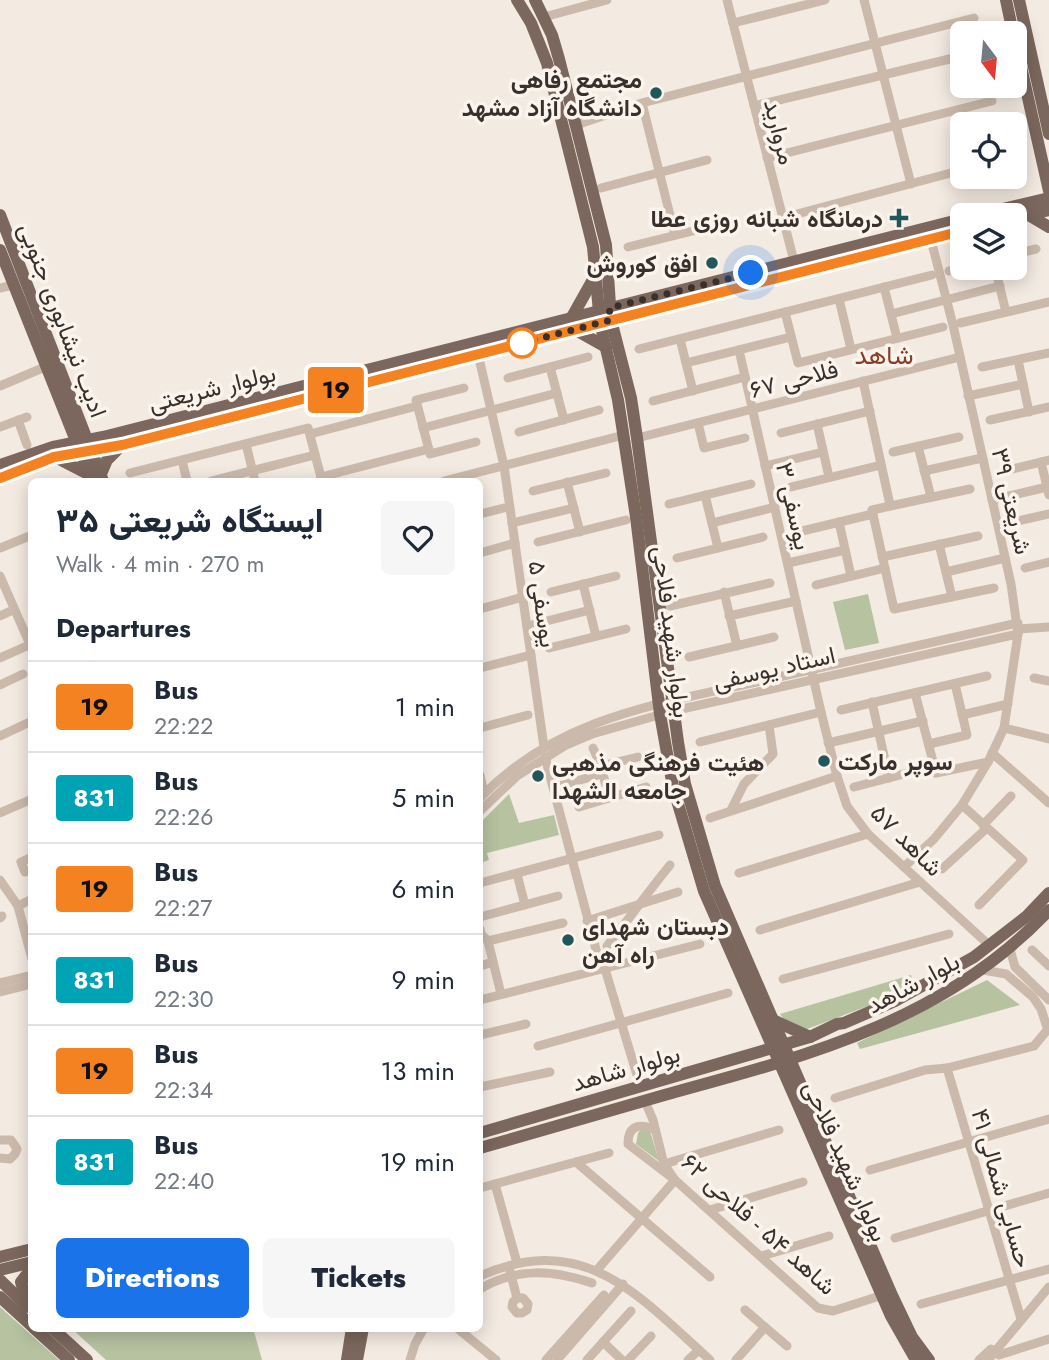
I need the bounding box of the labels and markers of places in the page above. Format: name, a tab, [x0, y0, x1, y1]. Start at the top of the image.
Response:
place label: مجتمع رفاهی دانشگاه آزاد مشهد	[462, 62, 642, 125]
marker: مجتمع رفاهی دانشگاه آزاد مشهد	[648, 85, 664, 101]
place label: درمانگاه شبانه روزی عطا	[650, 201, 883, 236]
marker: درمانگاه شبانه روزی عطا	[889, 208, 909, 228]
place label: افق کوروش	[587, 246, 698, 281]
marker: افق کوروش	[704, 255, 720, 271]
unlabelled marker	[507, 328, 537, 358]
place label: سوپر مارکت	[838, 744, 953, 779]
place label: هئیت فرهنگی مذهبی جامعه الشهدا	[552, 745, 764, 808]
marker: سوپر مارکت	[816, 753, 832, 769]
marker: هئیت فرهنگی مذهبی جامعه الشهدا	[530, 768, 546, 784]
place label: دبستان شهدای راه آهن	[582, 909, 729, 972]
marker: دبستان شهدای راه آهن	[560, 932, 576, 948]

